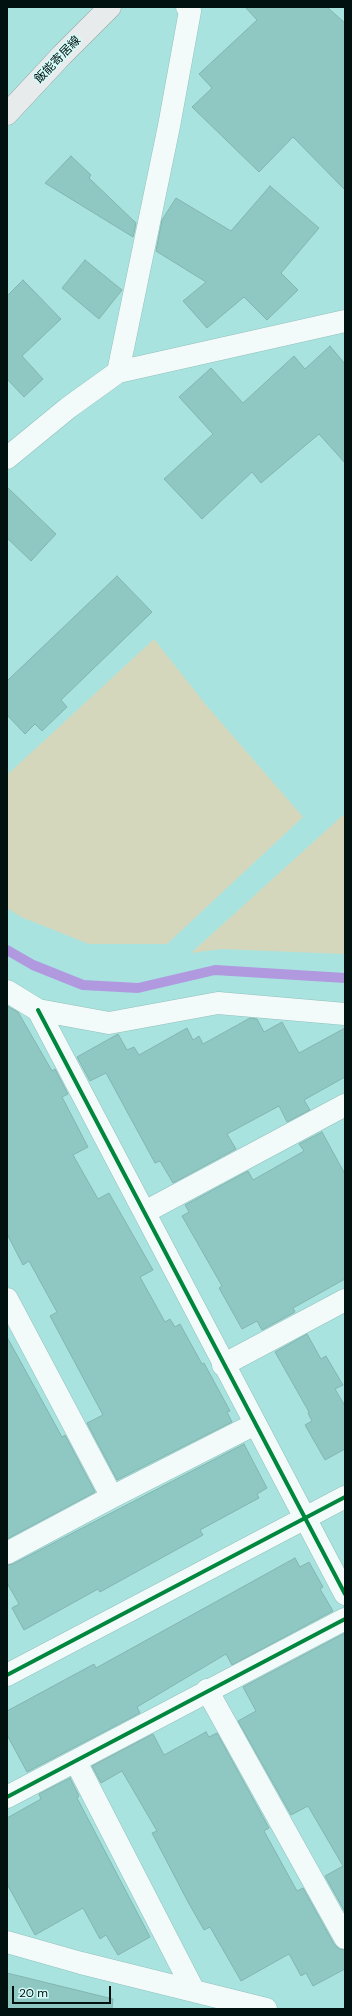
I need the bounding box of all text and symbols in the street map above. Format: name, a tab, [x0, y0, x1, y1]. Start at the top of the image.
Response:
street label: 飯能寄居線	[32, 33, 84, 87]
scale bar	[14, 1978, 113, 2004]
text: 20 m	[19, 1985, 48, 2001]

